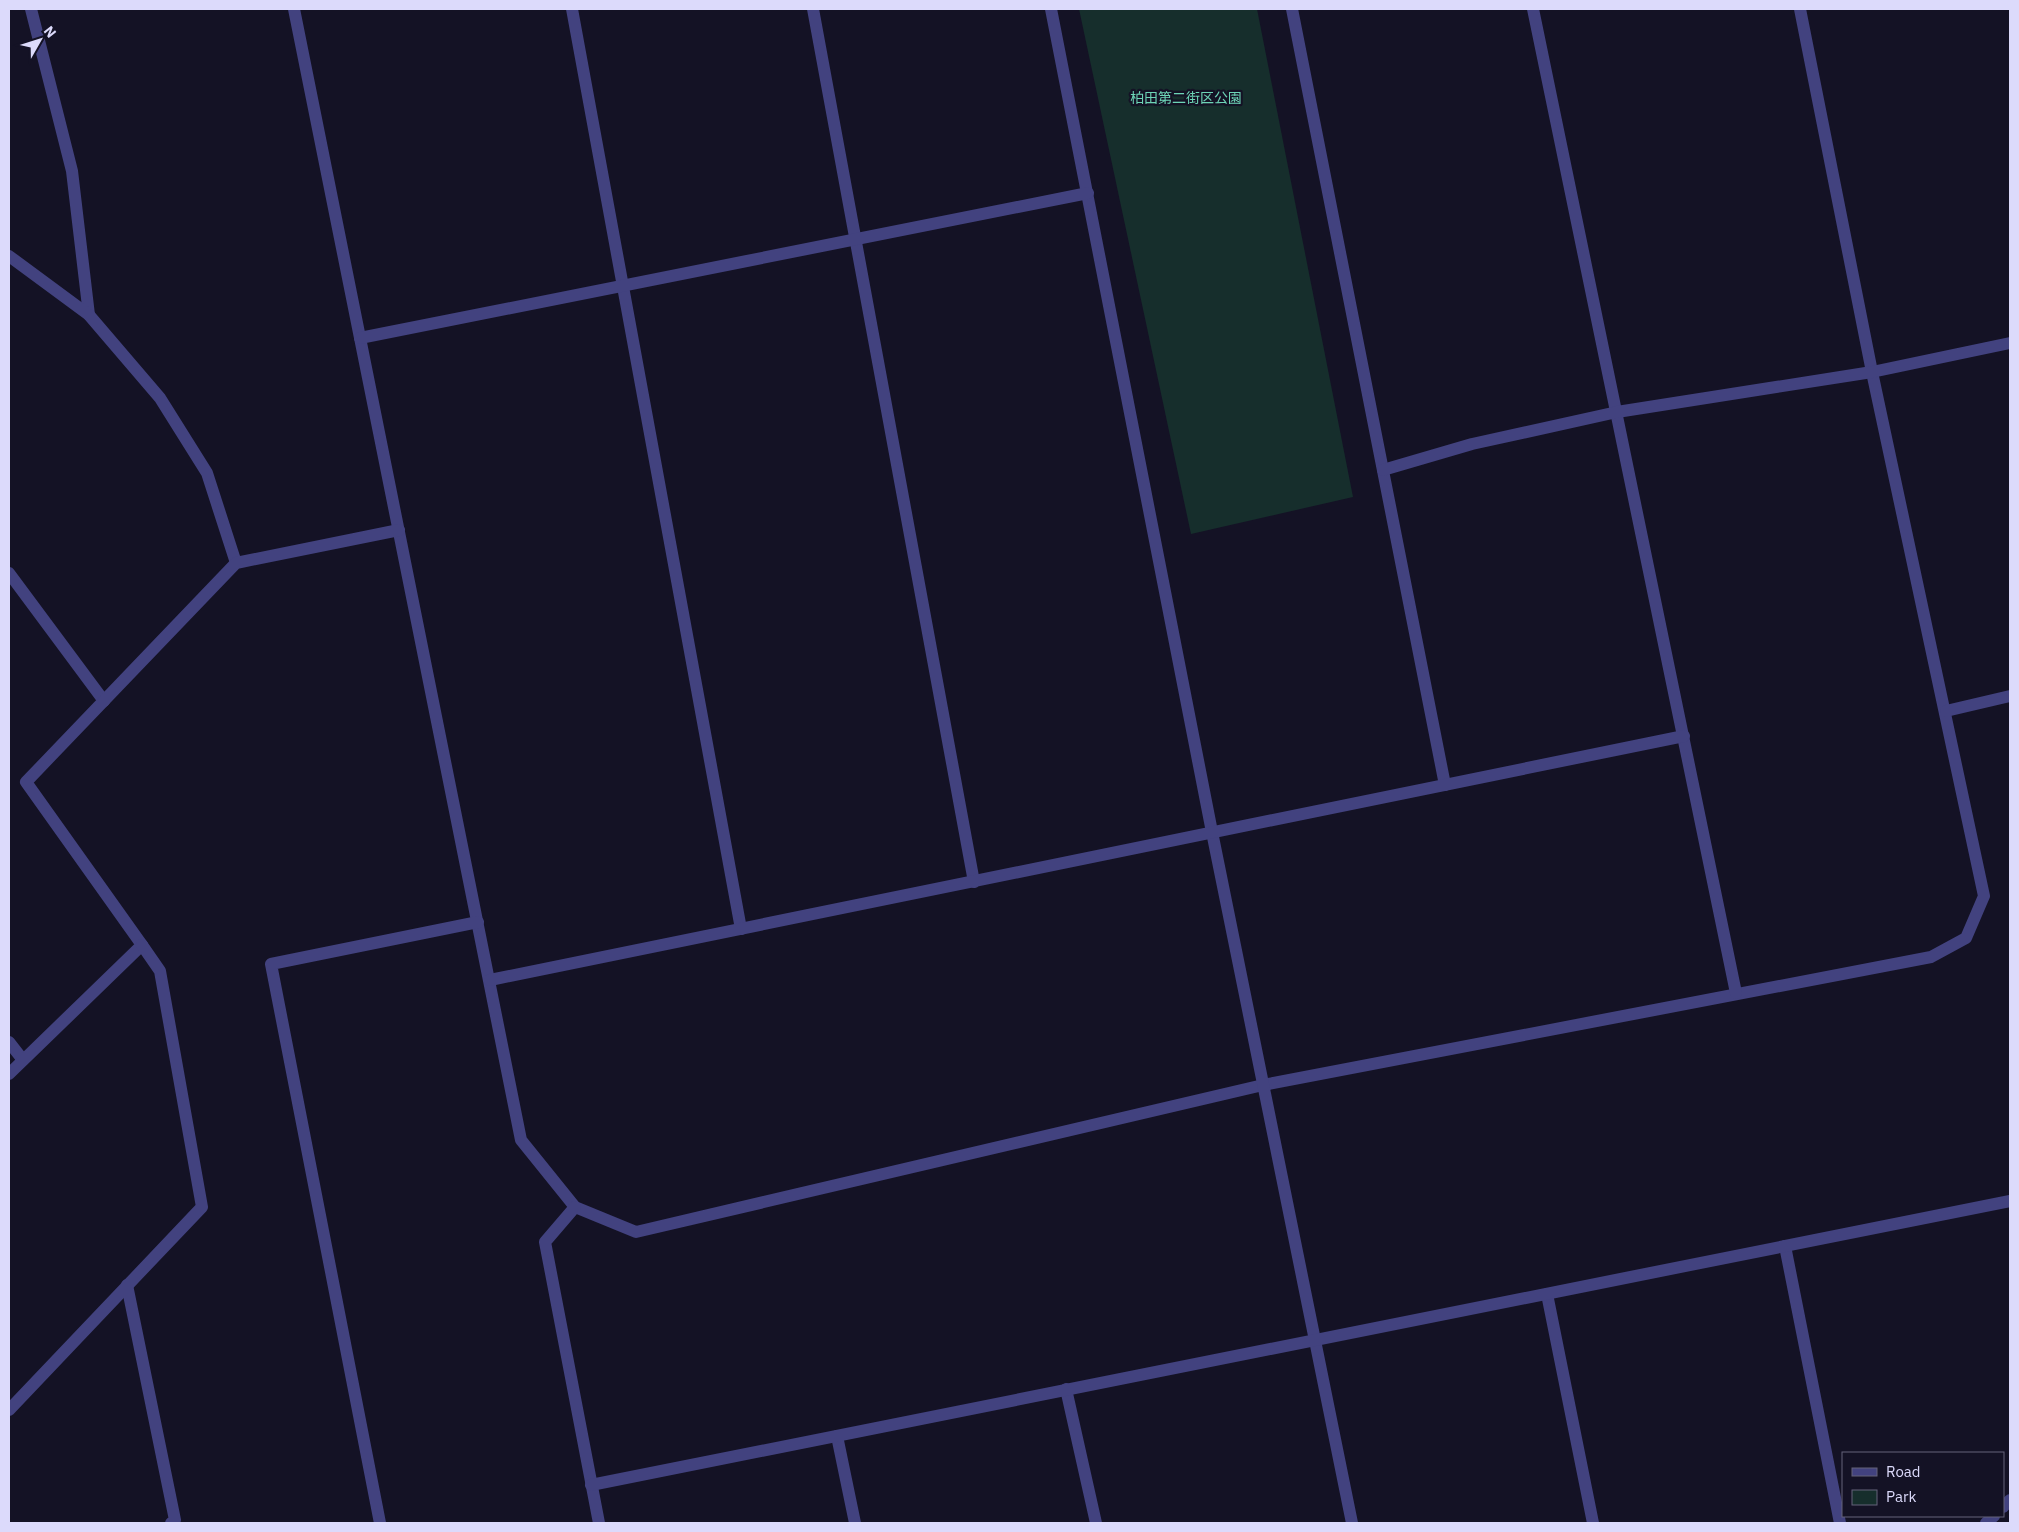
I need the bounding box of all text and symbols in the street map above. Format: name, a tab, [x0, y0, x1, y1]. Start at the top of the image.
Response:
north arrow	[15, 15, 65, 65]
text: N	[40, 22, 60, 41]
park label: 柏田第二街区公園	[1130, 89, 1242, 107]
legend	[1842, 1452, 2004, 1517]
text: Road	[1886, 1462, 1921, 1481]
text: Park	[1886, 1487, 1916, 1506]

